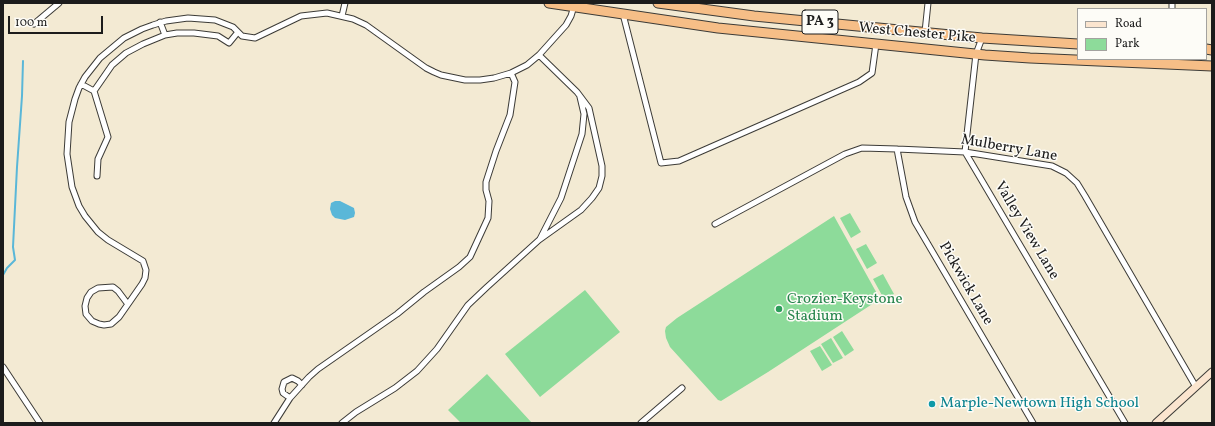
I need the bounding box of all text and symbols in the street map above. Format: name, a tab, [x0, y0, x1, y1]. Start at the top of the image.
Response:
scale bar	[10, 8, 105, 34]
legend	[1077, 8, 1207, 60]
road number: PA 3	[802, 10, 838, 34]
text: 100 m	[15, 15, 47, 31]
text: Road	[1115, 16, 1142, 32]
street label: West Chester Pike	[858, 20, 976, 48]
text: Park	[1115, 36, 1140, 52]
street label: Mulberry Lane	[959, 132, 1059, 166]
street label: Valley View Lane	[990, 179, 1062, 283]
street label: Pickwick Lane	[934, 239, 996, 329]
place label: Crozier-Keystone Stadium	[787, 291, 903, 326]
marker: Crozier-Keystone Stadium	[774, 304, 784, 314]
place label: Marple-Newtown High School	[940, 395, 1139, 413]
marker: Marple-Newtown High School	[927, 399, 937, 409]

